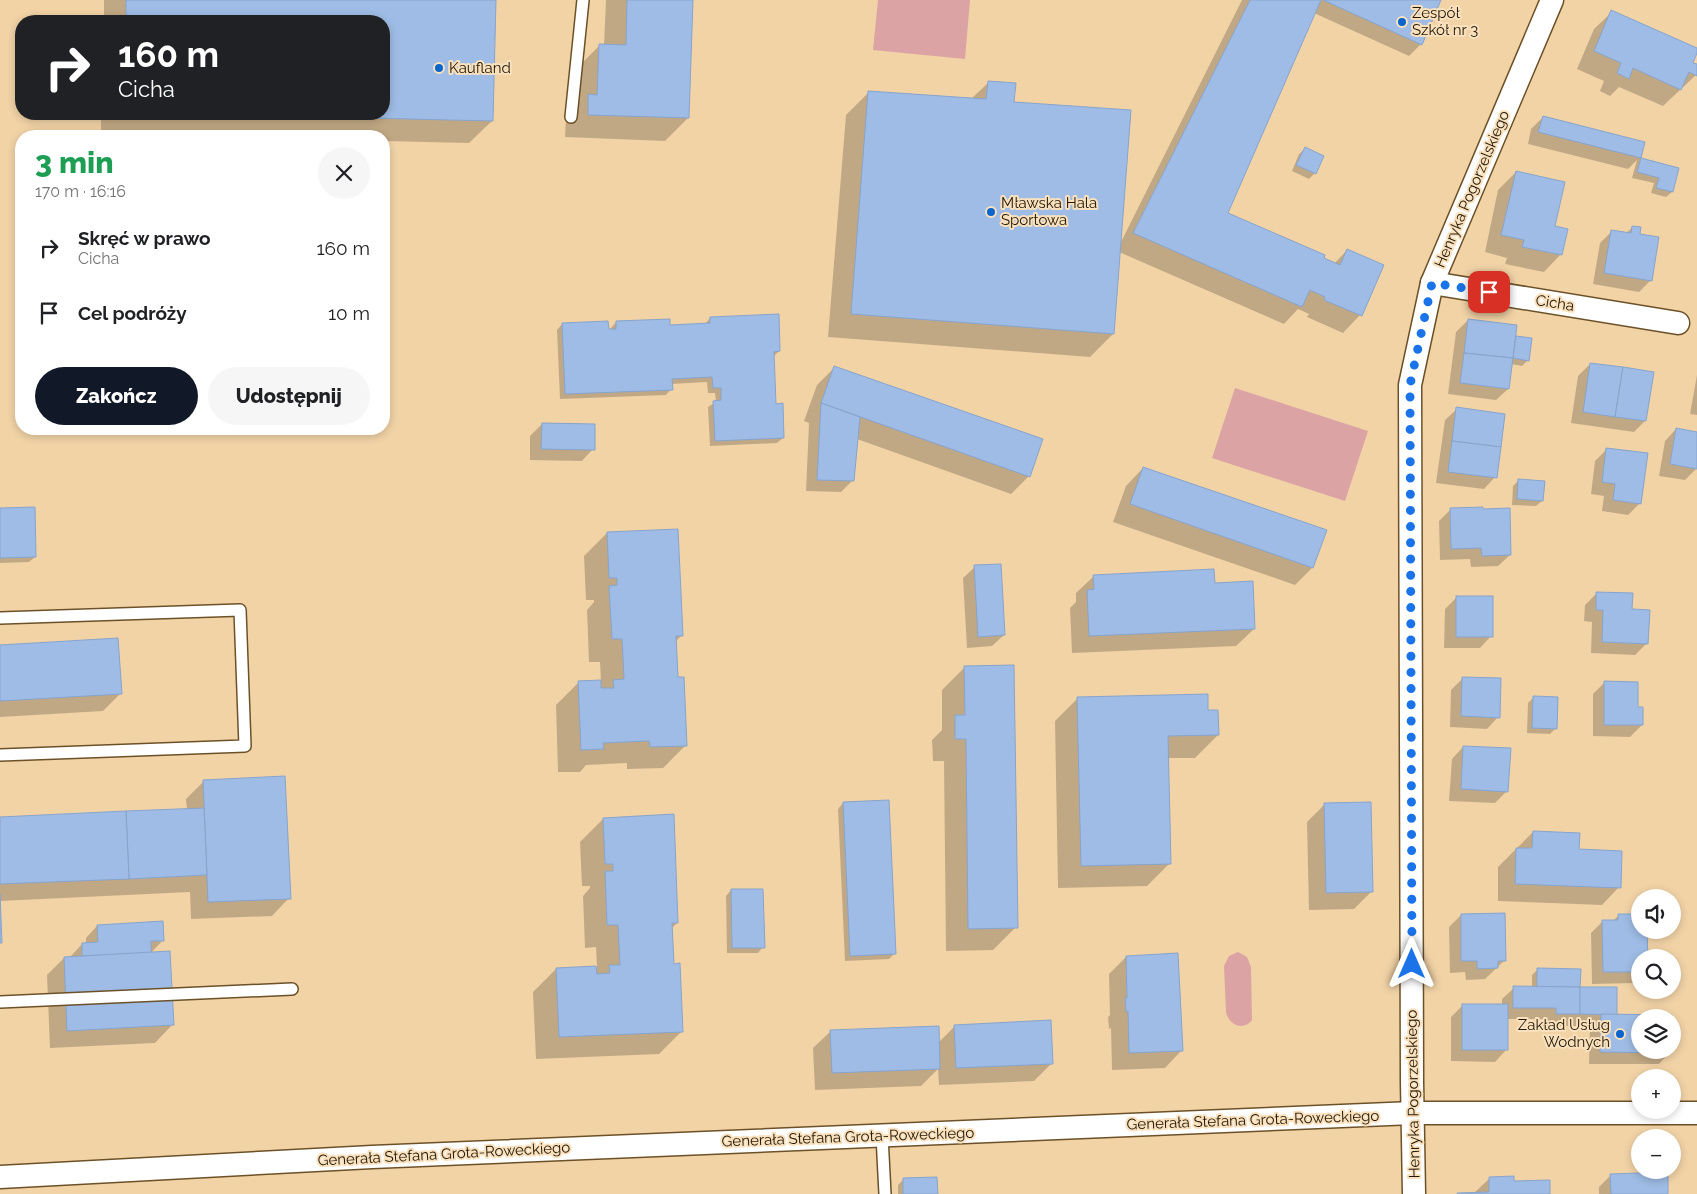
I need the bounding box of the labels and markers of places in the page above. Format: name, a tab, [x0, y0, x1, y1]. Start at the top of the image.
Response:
place label: Zespół Szkół nr 3	[1412, 4, 1478, 39]
marker: Zespół Szkół nr 3	[1396, 16, 1408, 28]
place label: Kaufland	[449, 59, 511, 77]
marker: Kaufland	[433, 62, 445, 74]
place label: Mławska Hala Sportowa	[1001, 194, 1097, 229]
marker: Mławska Hala Sportowa	[985, 206, 997, 218]
pin	[1468, 271, 1510, 313]
place label: Zakład Usług Wodnych	[1518, 1016, 1610, 1051]
marker: Zakład Usług Wodnych	[1614, 1028, 1626, 1040]

